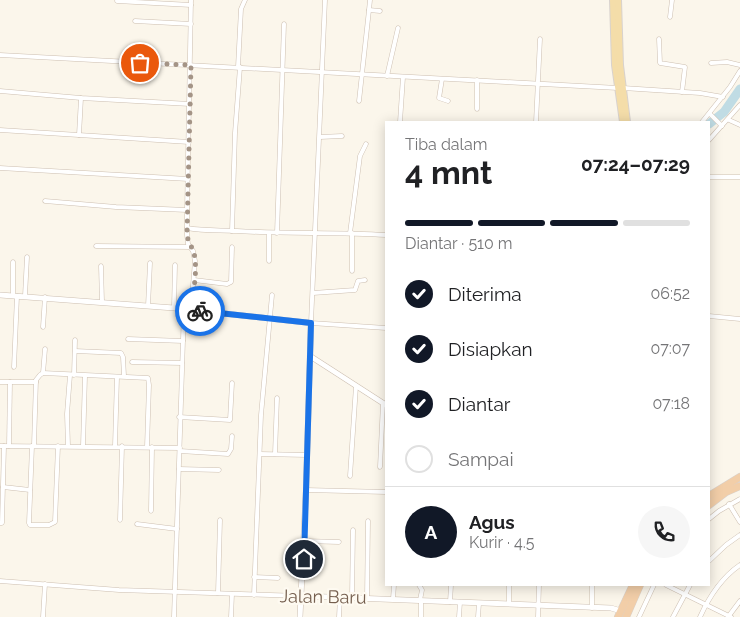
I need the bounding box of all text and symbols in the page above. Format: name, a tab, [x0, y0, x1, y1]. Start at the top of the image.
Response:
pin	[119, 42, 161, 84]
icon: bag	[126, 49, 154, 77]
text: Tiba dalam	[405, 135, 487, 154]
text: 07:24–07:29	[581, 153, 690, 175]
text: 4 mnt	[405, 154, 492, 191]
text: Diantar · 510 m	[405, 234, 513, 253]
icon: check	[405, 280, 433, 308]
text: Diterima	[448, 283, 522, 305]
text: 06:52	[650, 284, 690, 303]
courier	[175, 286, 225, 336]
icon: bike	[186, 297, 214, 325]
icon: check	[405, 335, 433, 363]
text: Disiapkan	[448, 338, 533, 360]
text: 07:07	[651, 339, 690, 358]
icon: check	[405, 390, 433, 418]
text: Diantar	[448, 393, 510, 415]
text: 07:18	[652, 394, 690, 413]
text: Sampai	[448, 448, 514, 470]
button: phone	[638, 506, 690, 558]
text: Agus	[469, 511, 515, 533]
text: A	[425, 521, 437, 543]
text: Kurir · 4.5	[469, 533, 535, 552]
pin	[283, 538, 325, 580]
icon: home	[290, 545, 318, 573]
street label: Jalan Baru	[279, 585, 367, 608]

